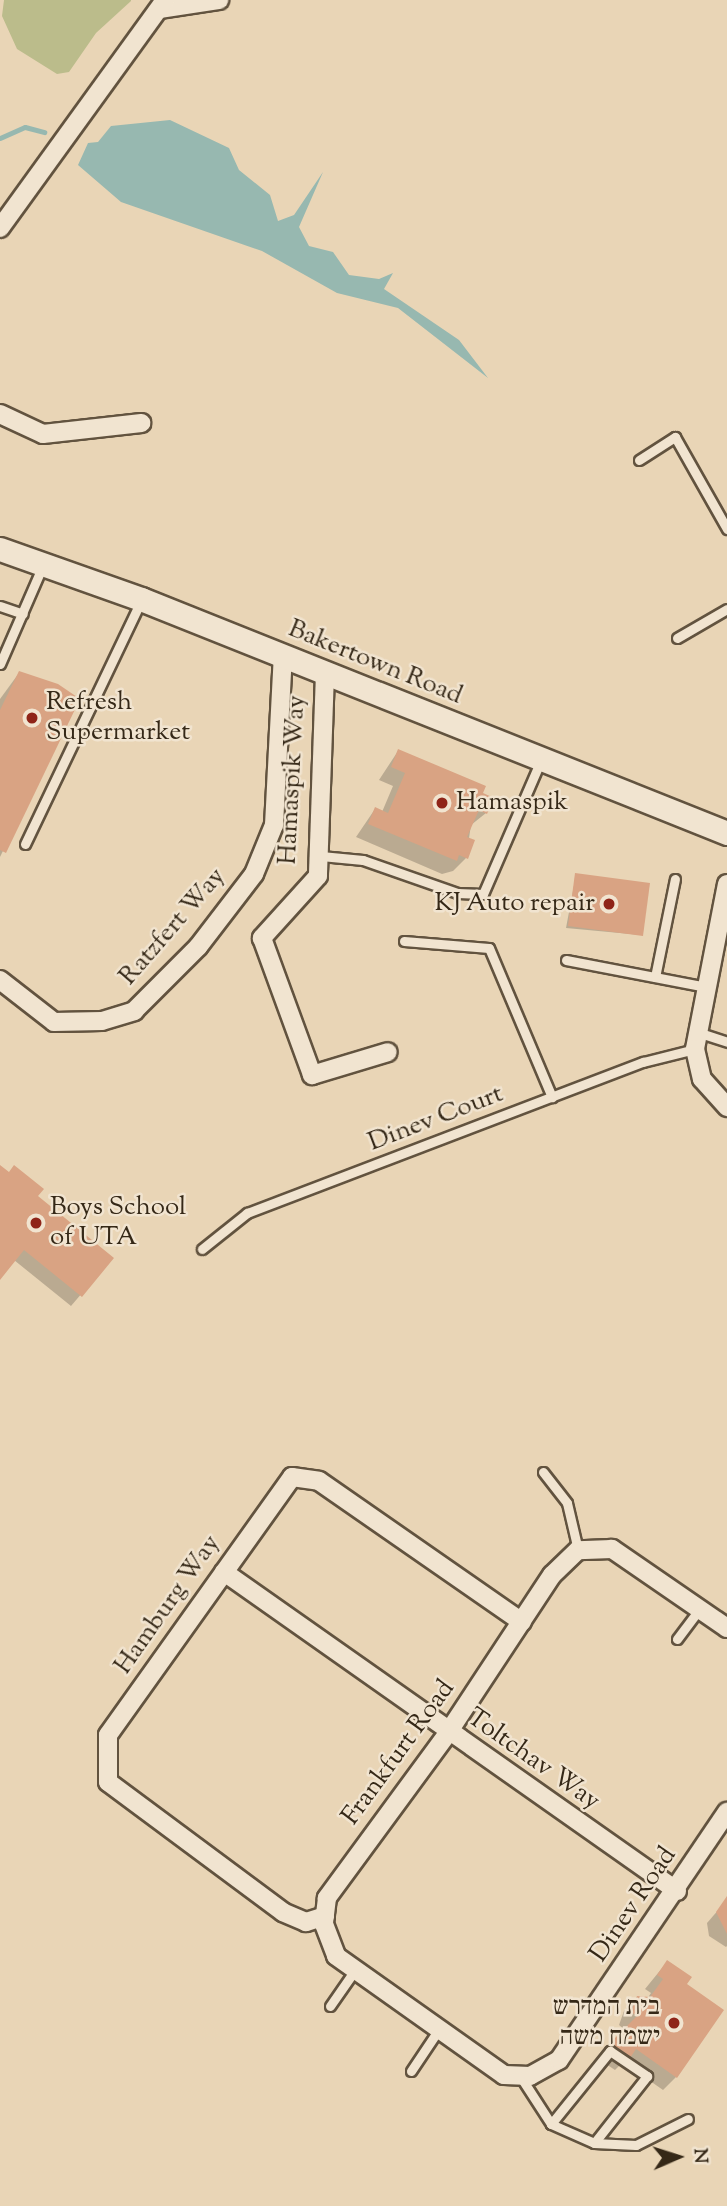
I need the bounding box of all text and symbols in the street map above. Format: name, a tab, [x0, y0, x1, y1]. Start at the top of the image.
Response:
street label: Bakertown Road	[283, 614, 467, 712]
place label: Refresh Supermarket	[46, 687, 190, 748]
street label: Hamaspik Way	[273, 694, 313, 866]
marker: Refresh Supermarket	[24, 710, 40, 726]
place label: Hamaspik	[456, 787, 568, 819]
marker: Hamaspik	[434, 795, 450, 811]
street label: Ratzfert Way	[113, 862, 233, 992]
place label: KJ Auto repair	[435, 888, 595, 920]
marker: KJ Auto repair	[601, 896, 617, 912]
street label: Dinev Court	[364, 1079, 508, 1159]
place label: Boys School of UTA	[50, 1192, 186, 1254]
marker: Boys School of UTA	[28, 1215, 44, 1231]
street label: Hamburg Way	[109, 1529, 227, 1681]
street label: Frankfurt Road	[336, 1674, 462, 1832]
street label: Toltchav Way	[460, 1703, 606, 1817]
street label: Dinev Road	[584, 1841, 684, 1969]
place label: בית המדרש ישמח משה	[553, 1992, 660, 2054]
marker: בית המדרש ישמח משה	[666, 2015, 682, 2031]
north arrow	[643, 2122, 713, 2192]
text: N	[686, 2148, 713, 2164]

